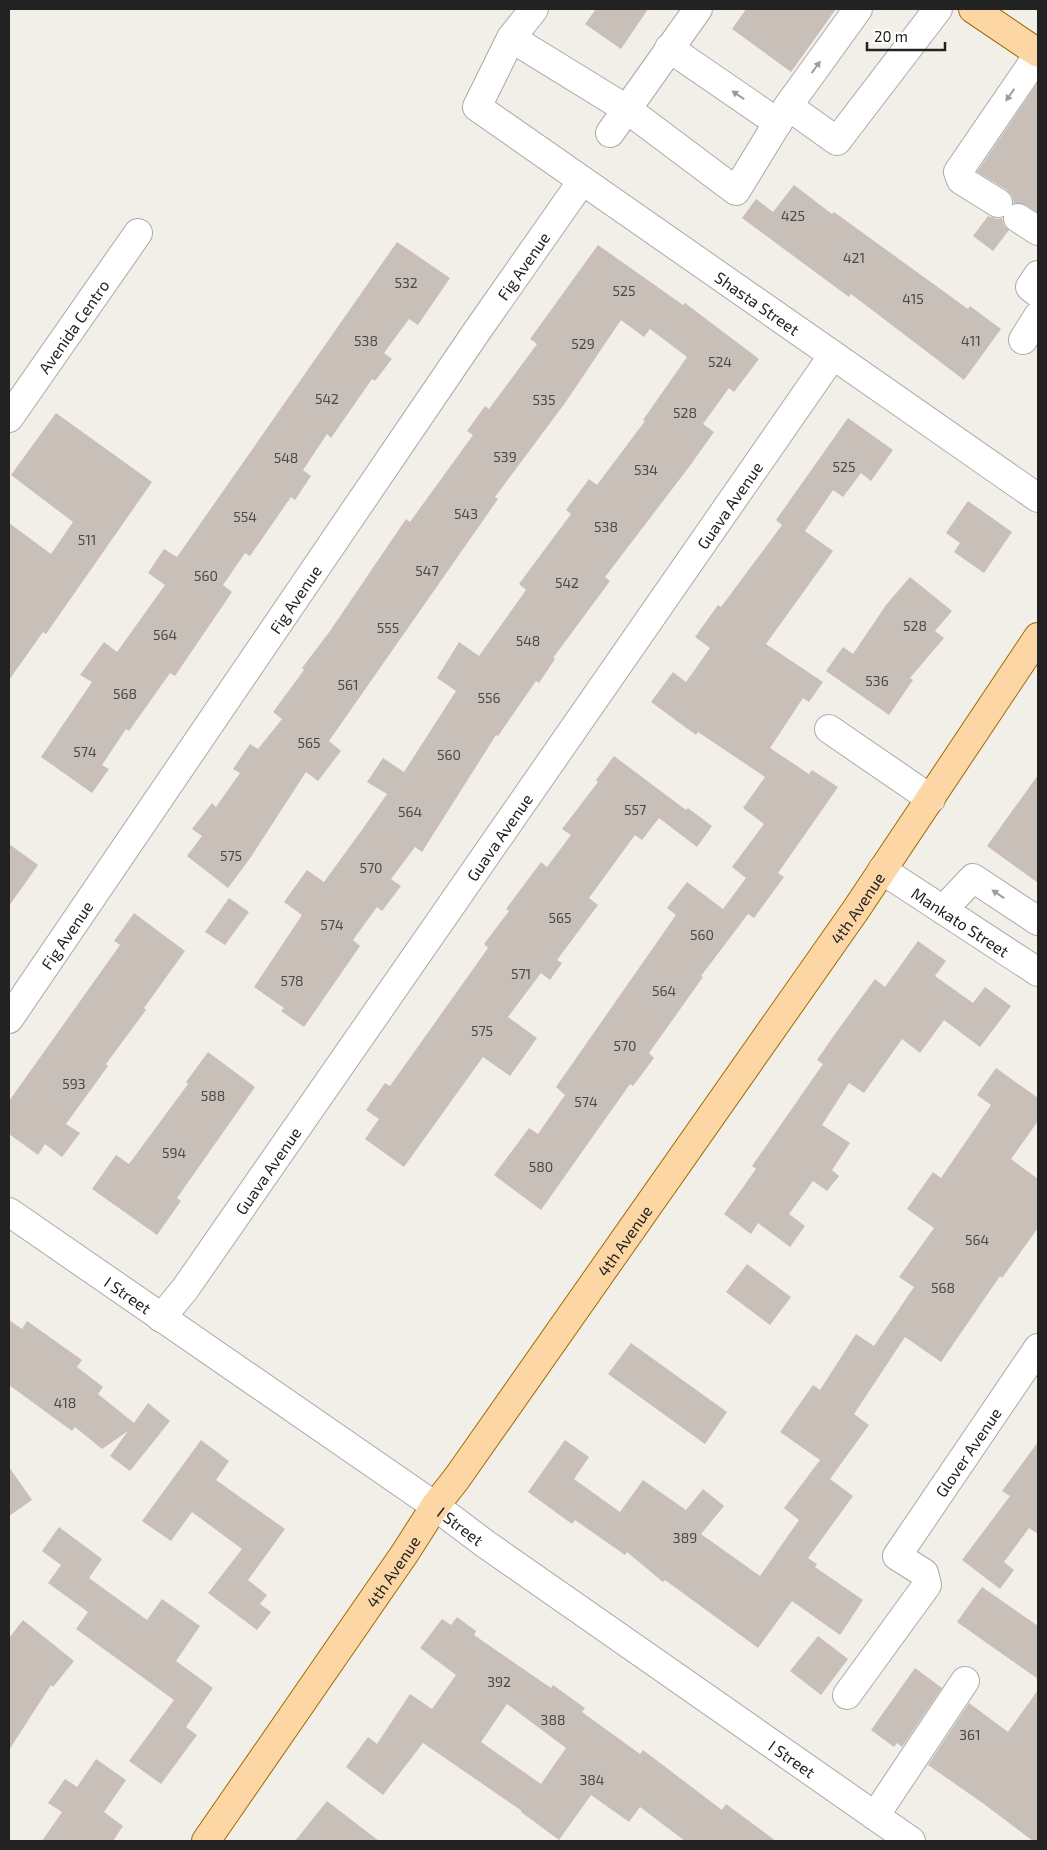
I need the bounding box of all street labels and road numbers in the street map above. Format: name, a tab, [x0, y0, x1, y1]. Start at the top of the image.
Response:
street label: Fig Avenue	[493, 228, 553, 303]
street label: Shasta Street	[712, 267, 803, 338]
street label: Avenida Centro	[34, 276, 112, 377]
street label: Guava Avenue	[692, 458, 766, 552]
street label: Fig Avenue	[265, 561, 325, 637]
street label: Guava Avenue	[462, 789, 536, 884]
street label: 4th Avenue	[826, 868, 888, 947]
street label: Mankato Street	[908, 883, 1013, 960]
street label: Fig Avenue	[36, 897, 96, 972]
street label: Guava Avenue	[230, 1123, 304, 1218]
street label: 4th Avenue	[593, 1201, 655, 1279]
street label: I Street	[101, 1272, 155, 1317]
street label: Glover Avenue	[931, 1404, 1005, 1500]
street label: I Street	[434, 1502, 487, 1549]
street label: 4th Avenue	[361, 1532, 423, 1610]
street label: I Street	[765, 1735, 819, 1781]

